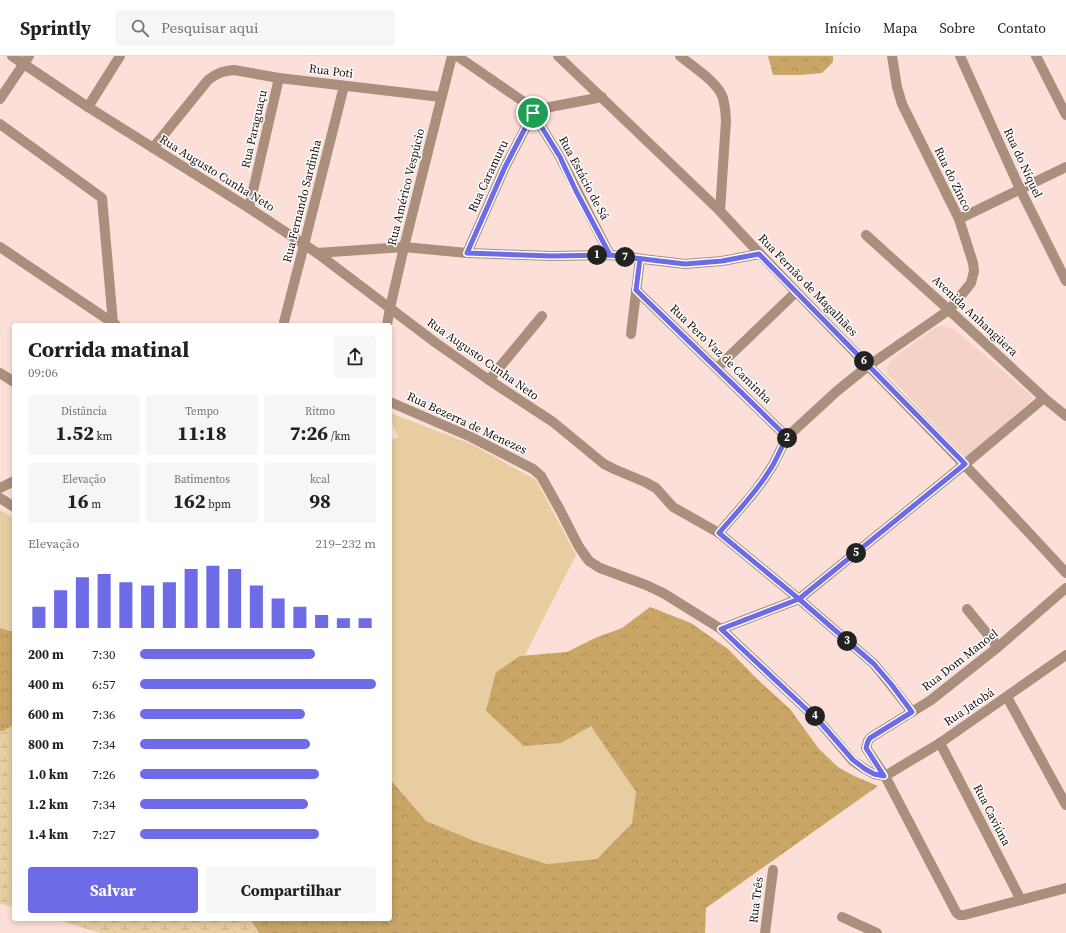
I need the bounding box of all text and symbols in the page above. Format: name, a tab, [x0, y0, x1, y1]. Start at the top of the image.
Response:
search box	[115, 10, 395, 46]
text: Sprintly	[20, 15, 91, 41]
icon: search	[129, 17, 151, 39]
text: Pesquisar aqui	[161, 17, 258, 38]
text: Início	[824, 18, 861, 38]
text: Mapa	[883, 18, 917, 38]
text: Sobre	[939, 18, 975, 38]
text: Contato	[997, 18, 1046, 38]
street label: Rua Poti	[308, 60, 354, 82]
street label: Rua Paraguaçu	[237, 88, 271, 170]
pin	[516, 96, 550, 130]
icon: arrive	[522, 102, 544, 124]
street label: Rua do Níquel	[1000, 125, 1046, 201]
street label: Rua Américo Vespúcio	[384, 126, 428, 247]
street label: Rua Augusto Cunha Neto	[156, 131, 278, 215]
street label: Rua Estácio de Sá	[555, 133, 613, 224]
street label: Rua Fernando Sardinha	[279, 137, 325, 264]
street label: Rua Caramuru	[464, 137, 512, 215]
street label: Rua do Zinco	[931, 144, 976, 214]
street label: Rua Fernão de Magalhães	[755, 230, 861, 340]
pin: 1	[587, 245, 607, 265]
text: 1	[594, 247, 600, 262]
pin: 7	[615, 247, 635, 267]
text: 7	[622, 249, 628, 264]
street label: Avenida Anhangüera	[929, 272, 1022, 361]
street label: Rua Pero Vaz de Caminha	[666, 301, 776, 408]
street label: Rua Augusto Cunha Neto	[424, 314, 542, 404]
text: Corrida matinal	[28, 334, 189, 364]
button: share	[334, 336, 376, 378]
pin: 6	[854, 351, 874, 371]
text: 6	[861, 353, 867, 368]
text: 09:06	[28, 364, 58, 381]
street label: Rua Bezerra de Menezes	[405, 388, 529, 458]
text: Distância	[61, 404, 107, 419]
text: Tempo	[185, 404, 219, 419]
text: Ritmo	[305, 404, 335, 419]
text: 1.52	[55, 419, 94, 447]
text: 11:18	[177, 419, 227, 447]
text: 7:26	[290, 419, 328, 447]
pin: 2	[777, 428, 797, 448]
text: km	[94, 429, 113, 444]
text: /km	[328, 429, 350, 444]
text: 2	[784, 430, 790, 445]
text: Elevação	[62, 472, 106, 487]
text: Batimentos	[174, 472, 230, 487]
text: kcal	[310, 472, 330, 487]
text: 16	[67, 487, 89, 515]
text: 162	[173, 487, 206, 515]
text: 98	[309, 487, 331, 515]
text: m	[89, 497, 101, 512]
text: bpm	[206, 497, 231, 512]
text: Elevação	[28, 535, 79, 552]
text: 219–232 m	[316, 535, 376, 552]
pin: 5	[846, 543, 866, 563]
text: 5	[853, 545, 859, 560]
street label: Rua Dom Manoel	[919, 625, 1002, 695]
pin: 3	[837, 631, 857, 651]
text: 3	[844, 633, 850, 648]
text: 200 m	[28, 646, 64, 663]
text: 7:30	[92, 646, 115, 663]
text: 400 m	[28, 676, 64, 693]
text: 6:57	[92, 676, 115, 693]
street label: Rua Jatobá	[941, 684, 998, 730]
text: 600 m	[28, 706, 64, 723]
text: 7:36	[92, 706, 115, 723]
pin: 4	[805, 706, 825, 726]
text: 4	[812, 708, 818, 723]
text: 800 m	[28, 736, 64, 753]
text: 7:34	[92, 736, 115, 753]
text: 1.0 km	[28, 766, 68, 783]
text: 7:26	[92, 766, 115, 783]
street label: Rua Caviúna	[970, 781, 1015, 849]
text: 1.2 km	[28, 796, 68, 813]
text: 7:34	[92, 796, 115, 813]
text: 1.4 km	[28, 826, 68, 843]
text: 7:27	[92, 826, 115, 843]
button: Salvar	[28, 867, 198, 913]
button: Compartilhar	[206, 867, 376, 913]
street label: Rua Três	[745, 876, 767, 924]

